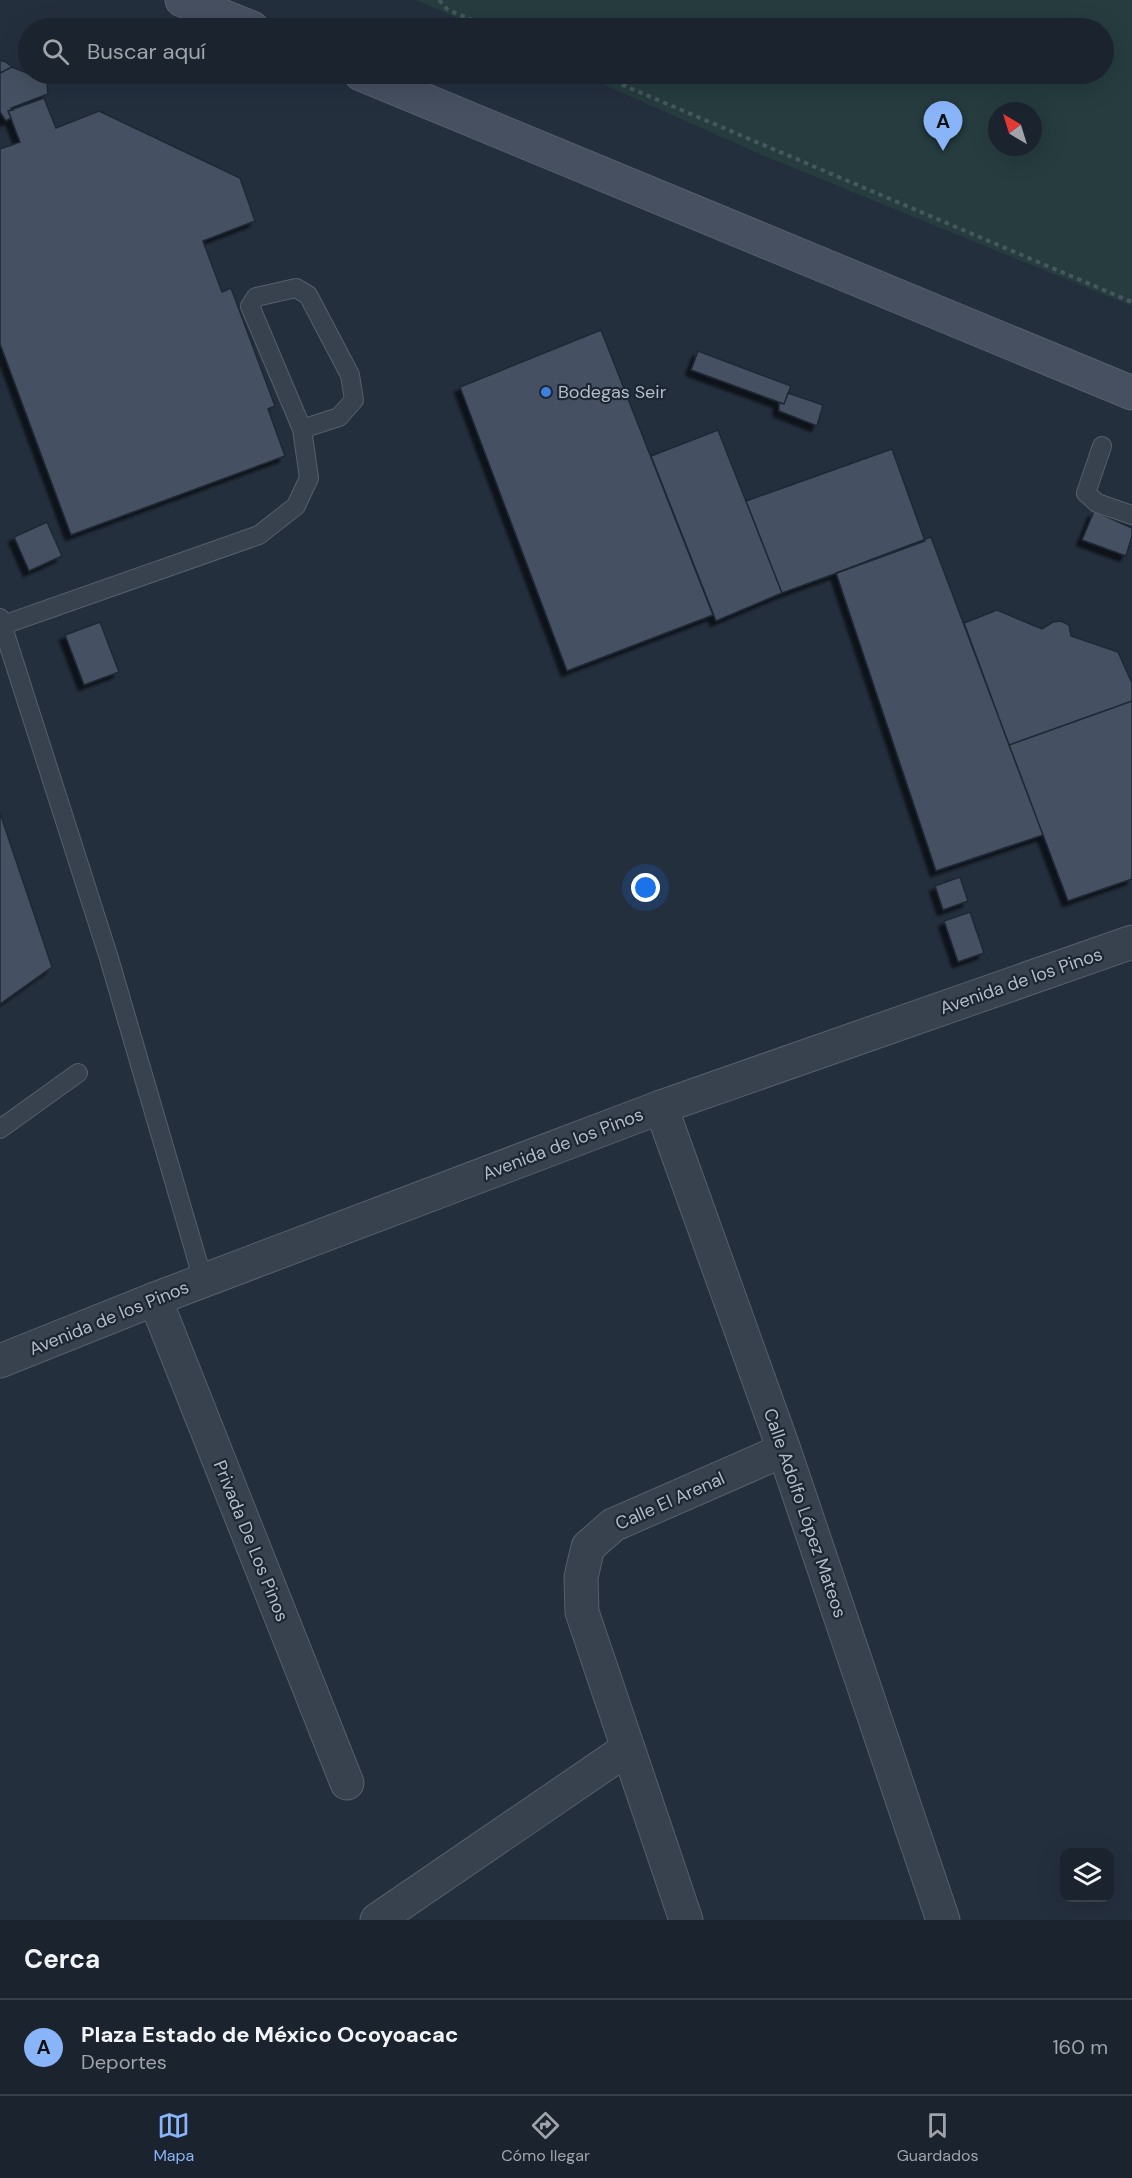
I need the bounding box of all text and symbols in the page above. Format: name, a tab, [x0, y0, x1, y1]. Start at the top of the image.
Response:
search box	[18, 18, 1114, 84]
icon: search	[39, 35, 72, 68]
text: Buscar aquí	[87, 37, 206, 66]
pin: A	[924, 102, 962, 151]
north arrow	[988, 102, 1042, 156]
place label: Bodegas Seir	[558, 380, 667, 404]
marker: Bodegas Seir	[539, 385, 553, 399]
your location	[631, 873, 660, 902]
street label: Avenida de los Pinos	[937, 942, 1105, 1020]
street label: Avenida de los Pinos	[479, 1102, 647, 1186]
street label: Avenida de los Pinos	[25, 1275, 193, 1361]
street label: Calle Adolfo López Mateos	[758, 1405, 852, 1621]
street label: Privada De Los Pinos	[208, 1457, 294, 1625]
street label: Calle El Arenal	[612, 1466, 728, 1536]
map controls	[1060, 1848, 1114, 1902]
button: layers	[1060, 1848, 1114, 1902]
text: Cerca	[24, 1942, 100, 1976]
text: Plaza Estado de México Ocoyoacac	[81, 2020, 458, 2049]
text: A	[36, 2034, 51, 2060]
text: 160 m	[1052, 2034, 1108, 2060]
text: Deportes	[81, 2049, 167, 2075]
tab: Mapa	[153, 2109, 194, 2166]
tab: Cómo llegar	[501, 2109, 590, 2166]
tab: Guardados	[897, 2109, 979, 2166]

